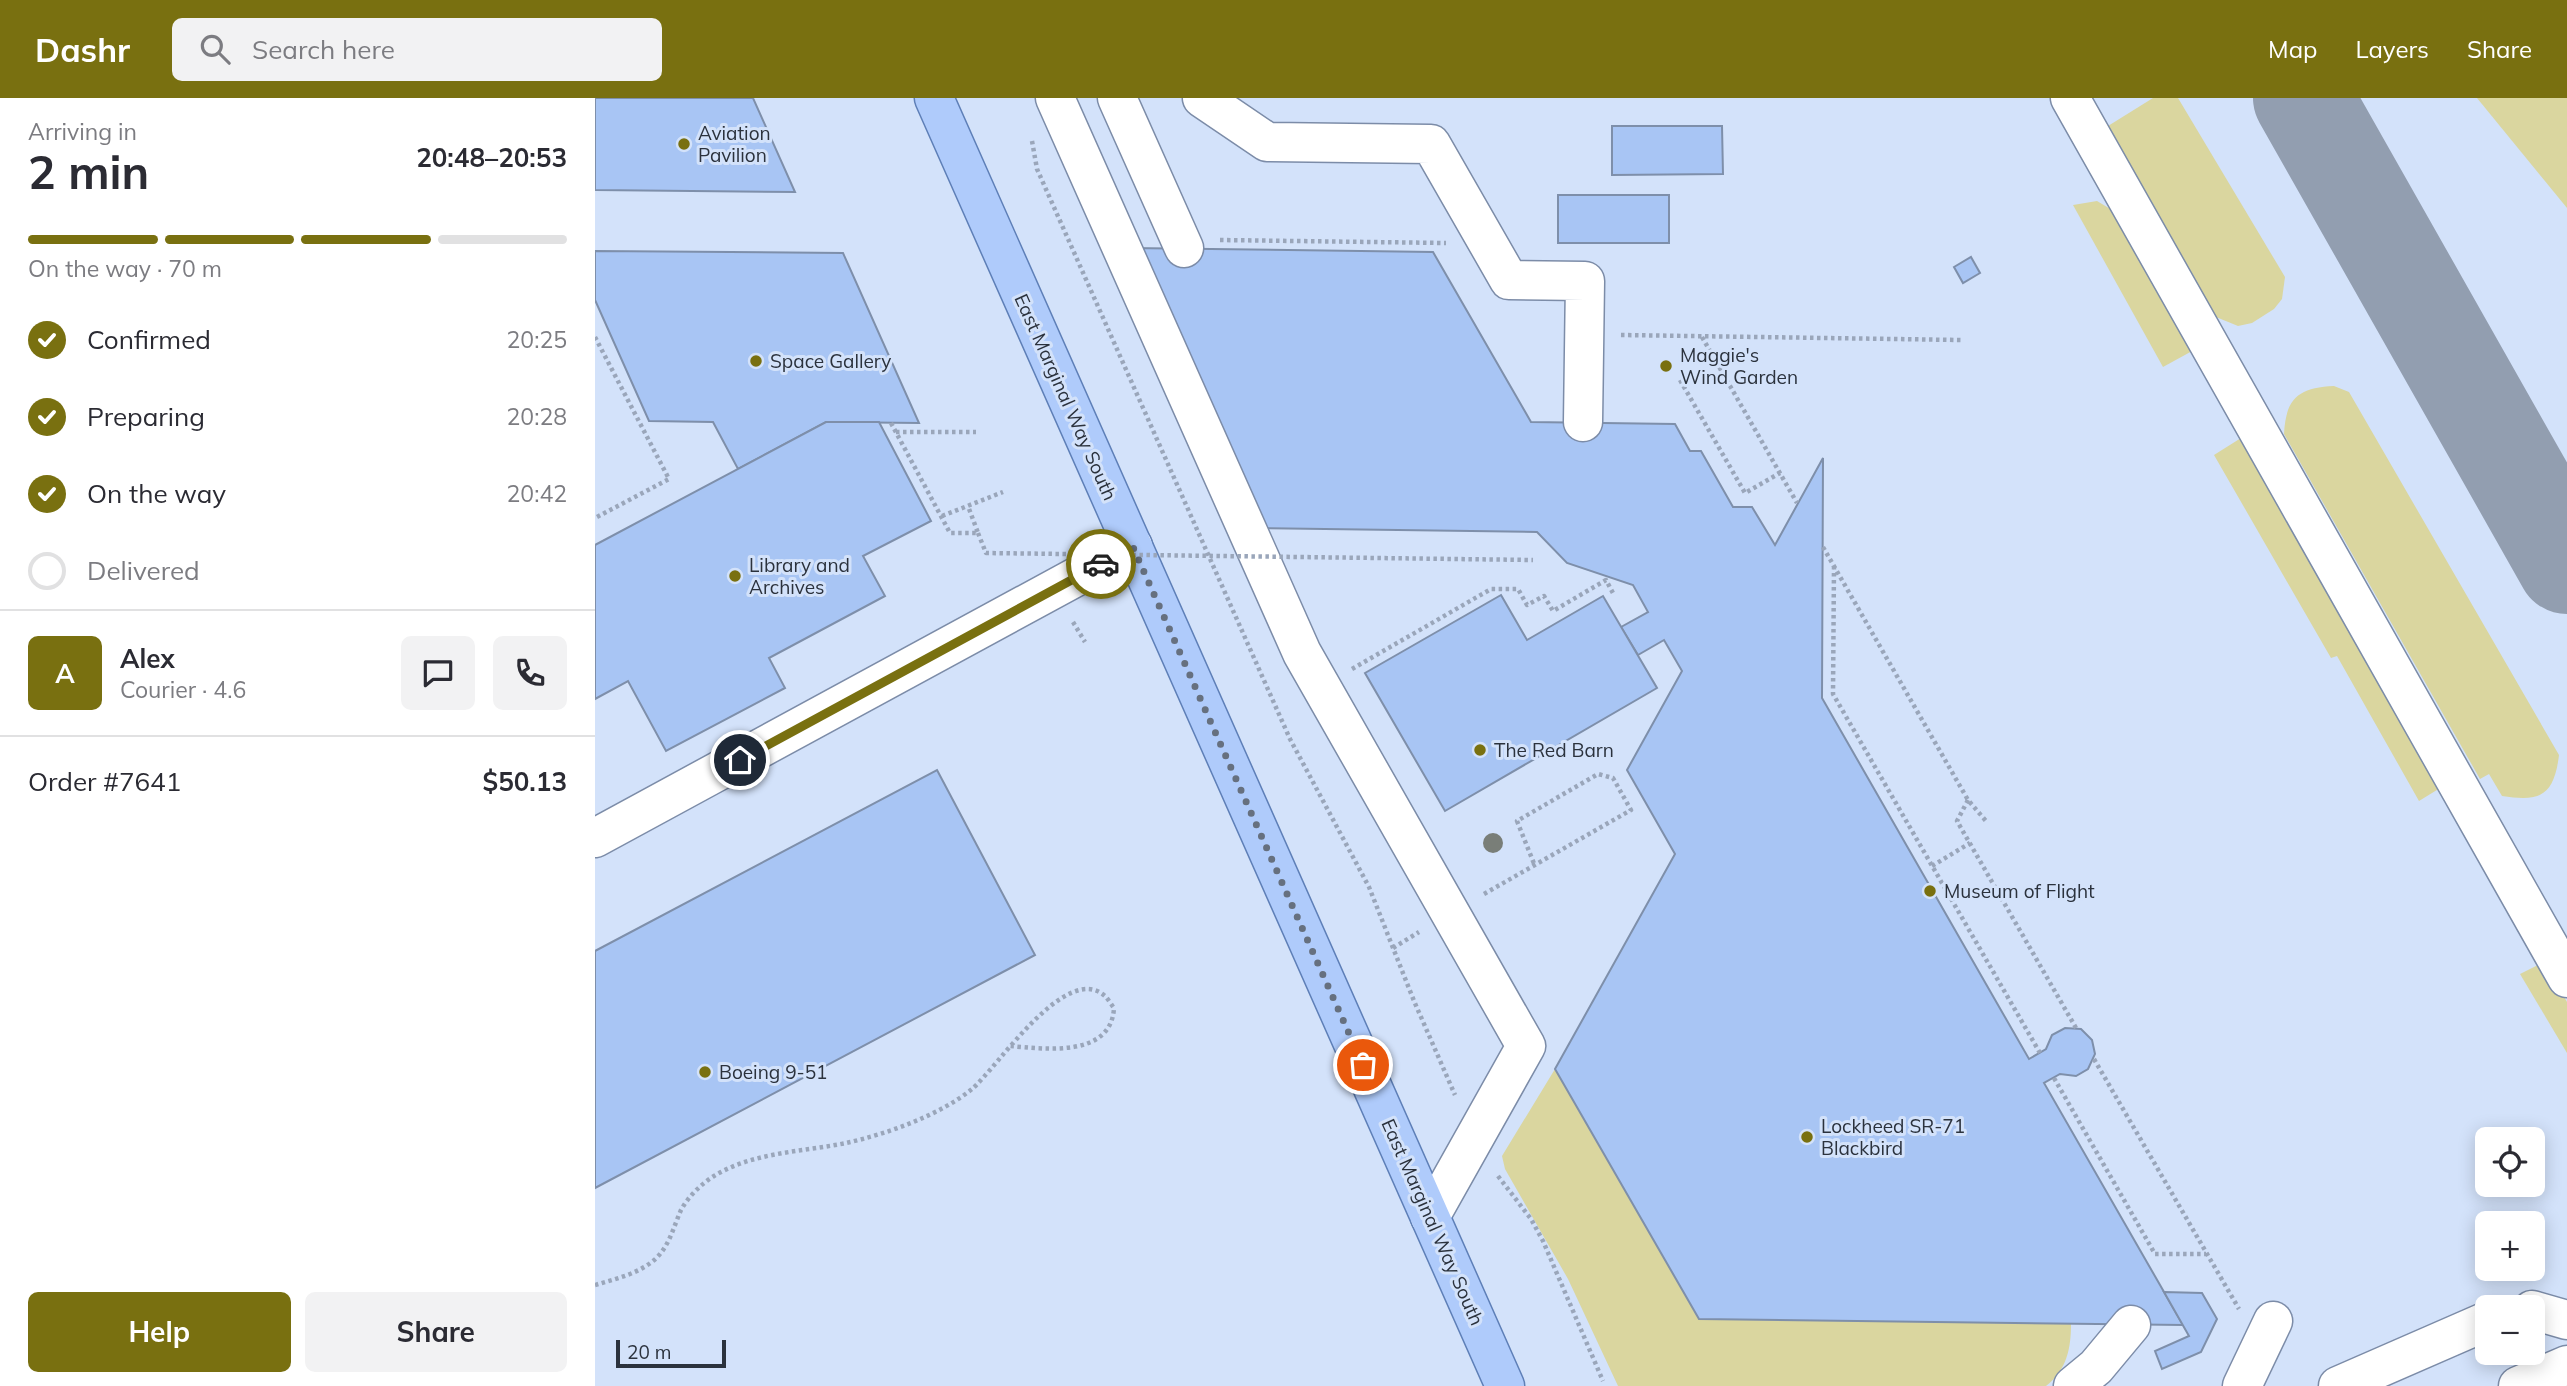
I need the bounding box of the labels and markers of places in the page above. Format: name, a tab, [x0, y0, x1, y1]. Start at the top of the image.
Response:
place label: Aviation Pavilion	[698, 121, 771, 167]
marker: Aviation Pavilion	[676, 136, 692, 152]
place label: Maggie's Wind Garden	[1680, 343, 1798, 389]
place label: Space Gallery	[770, 349, 891, 373]
marker: Space Gallery	[748, 353, 764, 369]
marker: Maggie's Wind Garden	[1658, 358, 1674, 374]
place label: Library and Archives	[749, 553, 850, 599]
marker: Library and Archives	[727, 568, 743, 584]
pin	[710, 730, 770, 790]
place label: The Red Barn	[1494, 738, 1614, 762]
marker: The Red Barn	[1472, 742, 1488, 758]
place label: Museum of Flight	[1944, 879, 2095, 903]
marker: Museum of Flight	[1922, 883, 1938, 899]
pin	[1333, 1035, 1393, 1095]
place label: Boeing 9-51	[719, 1060, 828, 1084]
marker: Boeing 9-51	[697, 1064, 713, 1080]
place label: Lockheed SR-71 Blackbird	[1821, 1114, 1965, 1160]
marker: Lockheed SR-71 Blackbird	[1799, 1129, 1815, 1145]

